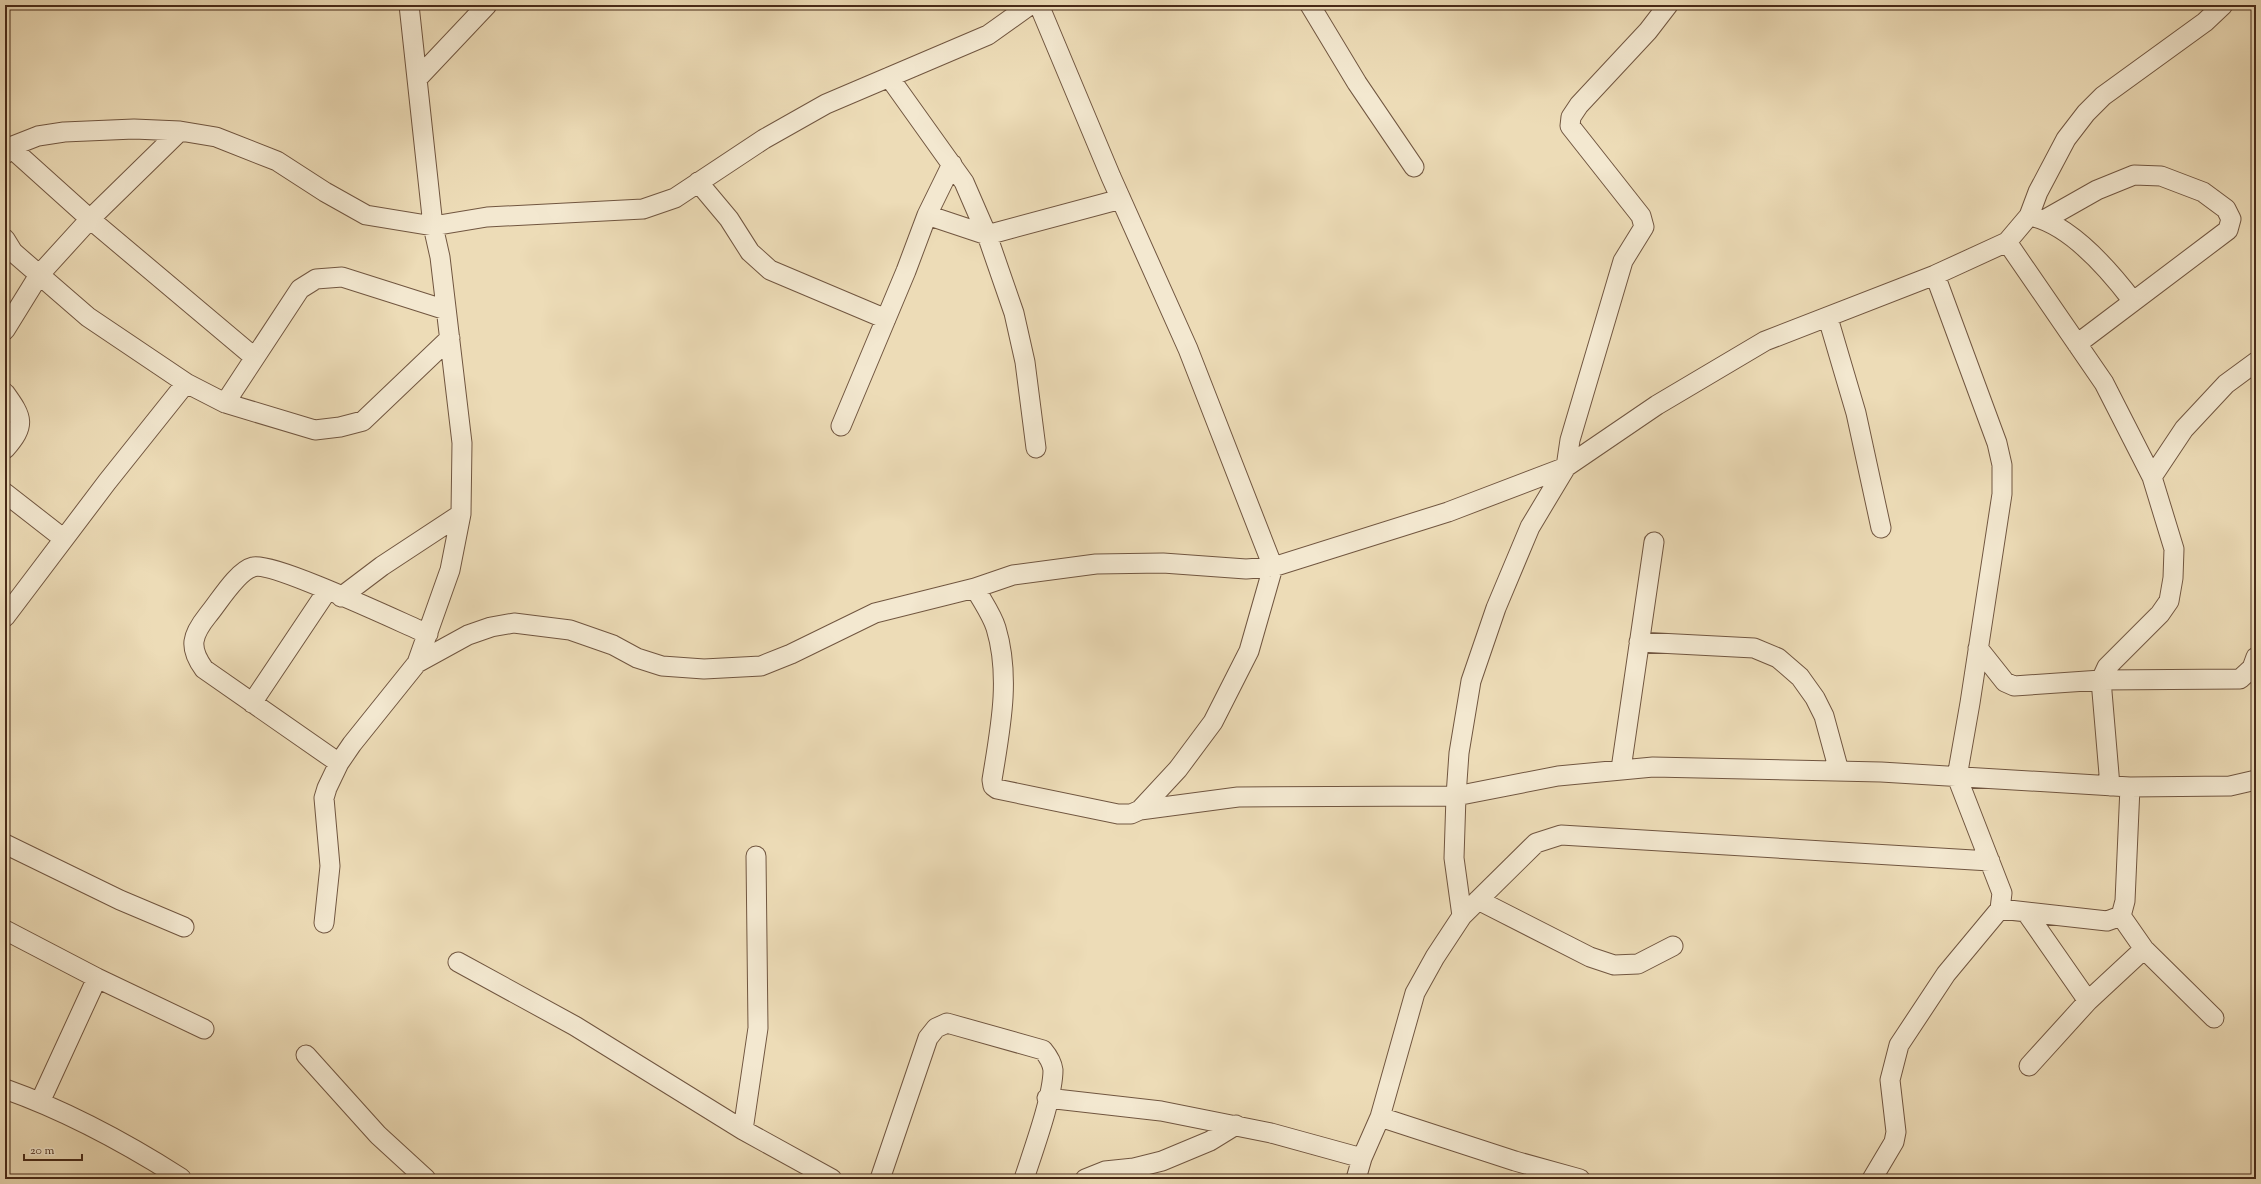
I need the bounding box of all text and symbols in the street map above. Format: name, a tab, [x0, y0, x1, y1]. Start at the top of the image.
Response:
scale bar	[24, 1136, 82, 1162]
text: 20 m	[30, 1142, 55, 1160]

